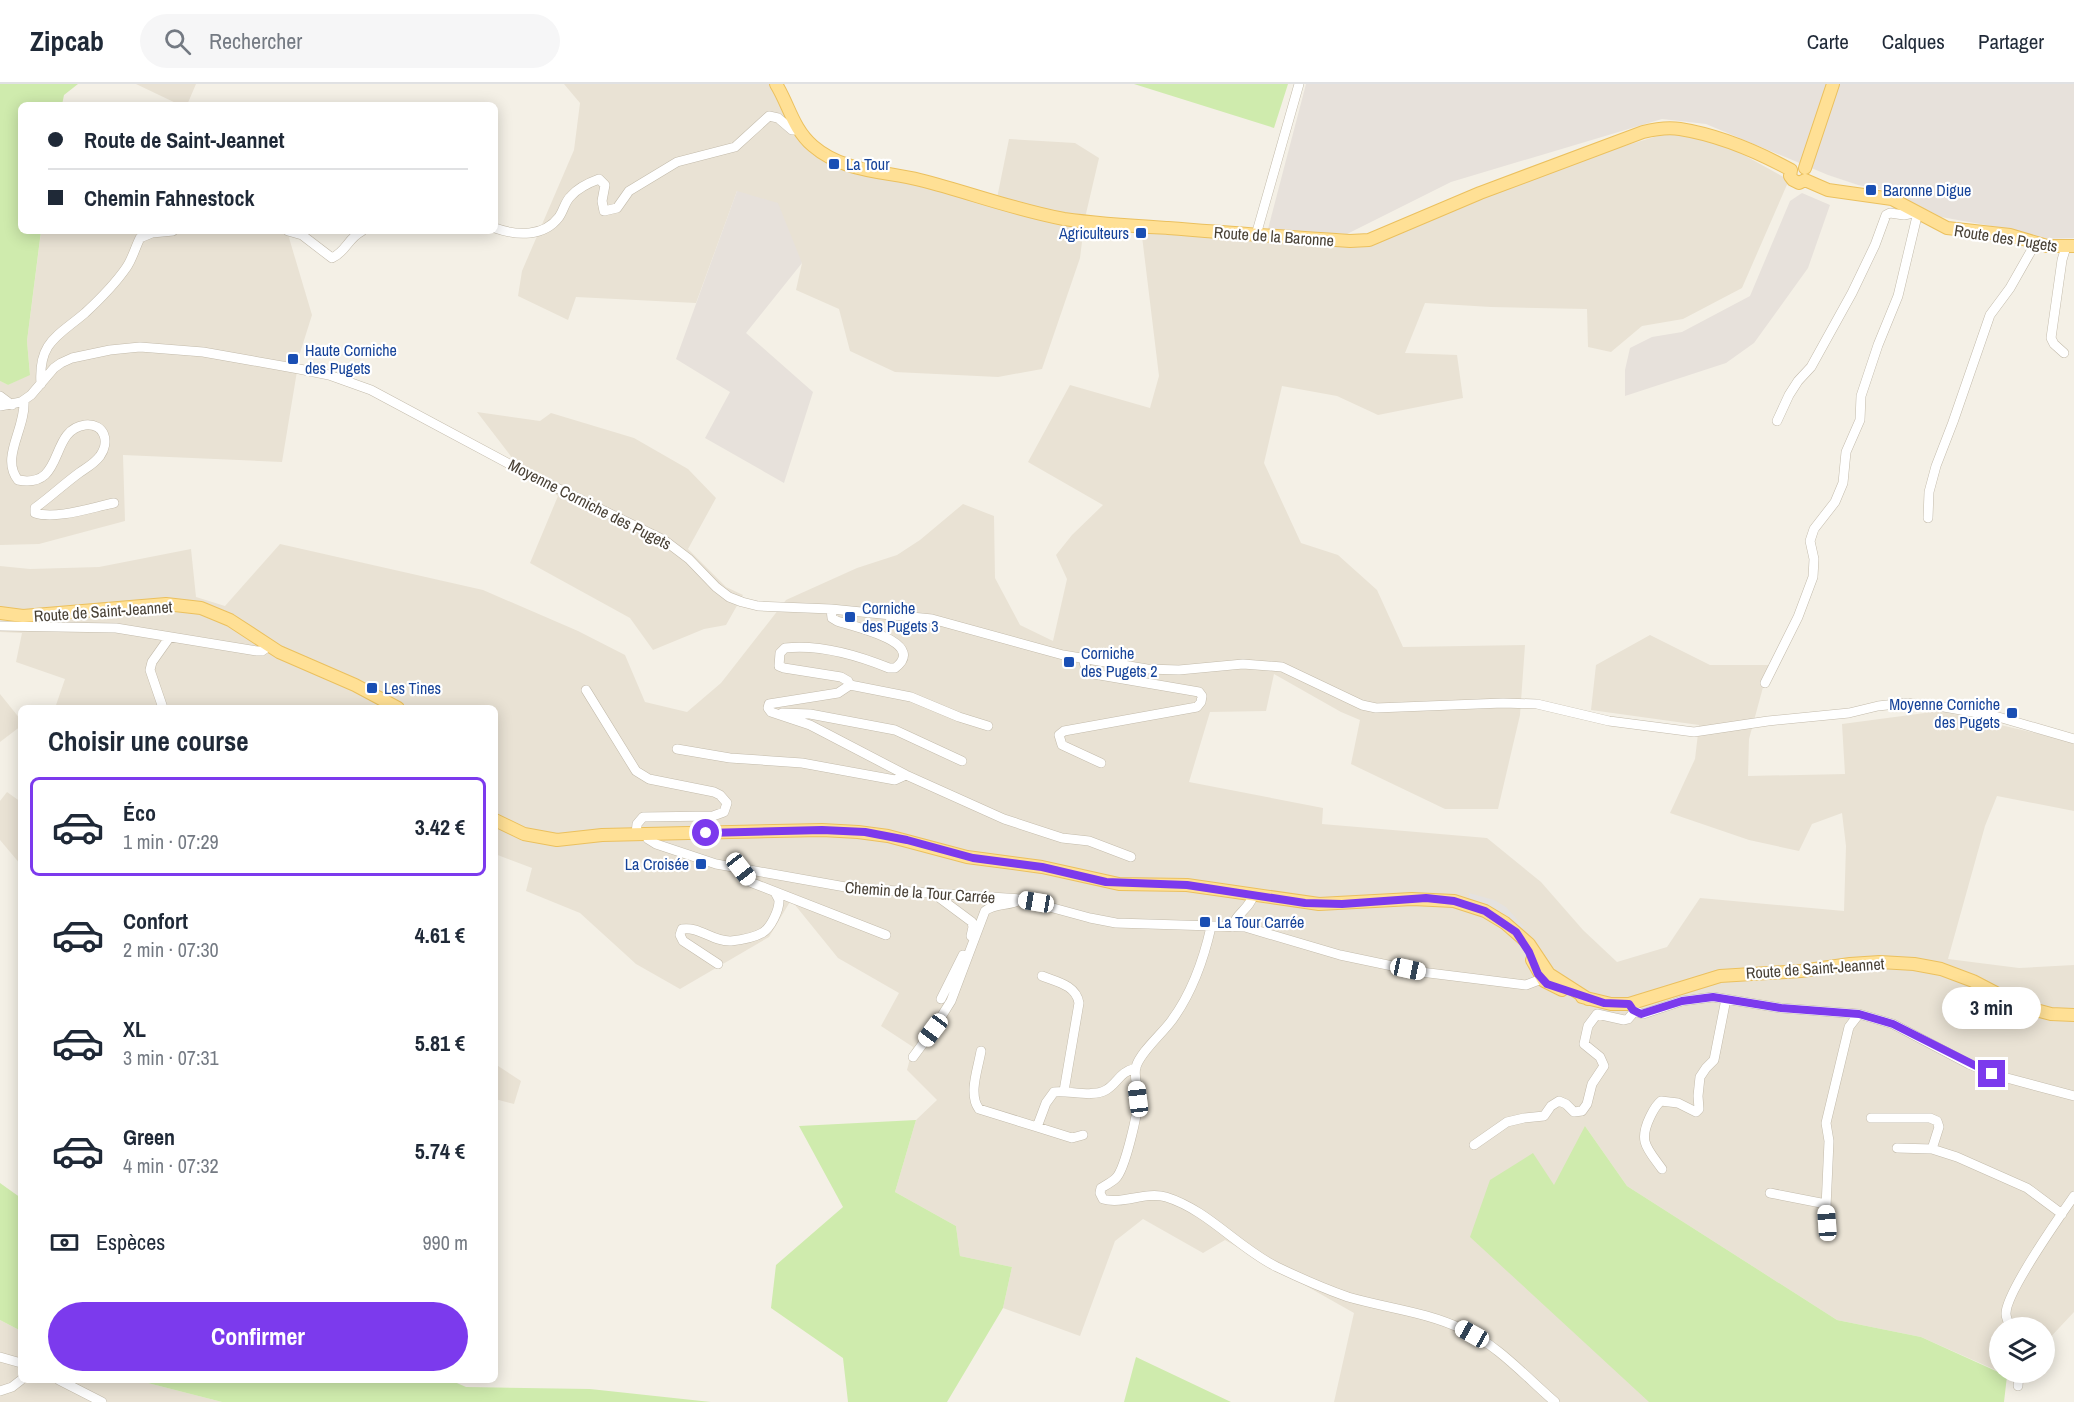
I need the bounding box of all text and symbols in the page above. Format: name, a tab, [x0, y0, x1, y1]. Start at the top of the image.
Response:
search box	[140, 14, 560, 68]
text: Zipcab	[30, 22, 104, 60]
icon: search	[161, 25, 194, 58]
text: Rechercher	[209, 26, 302, 56]
text: Carte	[1807, 27, 1849, 56]
text: Calques	[1882, 27, 1945, 56]
text: Partager	[1978, 27, 2044, 56]
text: Route de Saint-Jeannet	[84, 125, 285, 155]
place label: La Tour	[846, 153, 890, 175]
marker: La Tour	[827, 157, 841, 171]
place label: Baronne Digue	[1883, 179, 1971, 201]
text: Chemin Fahnestock	[84, 183, 255, 213]
marker: Baronne Digue	[1864, 183, 1878, 197]
street label: Route des Pugets	[1953, 219, 2059, 257]
street label: Route de la Baronne	[1213, 221, 1335, 251]
place label: Agriculteurs	[1058, 222, 1129, 244]
marker: Agriculteurs	[1134, 226, 1148, 240]
place label: Haute Corniche des Pugets	[305, 339, 397, 379]
marker: Haute Corniche des Pugets	[286, 352, 300, 366]
street label: Moyenne Corniche des Pugets	[505, 453, 675, 555]
street label: Route de Saint-Jeannet	[33, 595, 173, 627]
place label: Corniche des Pugets 3	[862, 597, 939, 637]
marker: Corniche des Pugets 3	[843, 610, 857, 624]
place label: Corniche des Pugets 2	[1081, 642, 1158, 682]
marker: Corniche des Pugets 2	[1062, 655, 1076, 669]
place label: Les Tines	[384, 677, 441, 699]
marker: Les Tines	[365, 681, 379, 695]
place label: Moyenne Corniche des Pugets	[1889, 693, 2000, 733]
marker: Moyenne Corniche des Pugets	[2005, 706, 2019, 720]
text: Choisir une course	[48, 723, 249, 759]
text: Éco	[123, 798, 156, 828]
icon: car	[51, 800, 105, 854]
text: 3.42 €	[415, 812, 465, 842]
route start	[692, 819, 719, 846]
text: 1 min · 07:29	[123, 828, 219, 855]
car	[723, 849, 759, 889]
place label: La Croisée	[625, 853, 689, 875]
marker: La Croisée	[694, 857, 708, 871]
street label: Chemin de la Tour Carrée	[844, 876, 996, 908]
car	[1017, 890, 1055, 914]
text: Confort	[123, 906, 188, 936]
icon: car	[51, 908, 105, 962]
place label: La Tour Carrée	[1217, 911, 1304, 933]
marker: La Tour Carrée	[1198, 915, 1212, 929]
text: 4.61 €	[415, 920, 465, 950]
text: 2 min · 07:30	[123, 936, 219, 963]
street label: Route de Saint-Jeannet	[1745, 952, 1885, 984]
car	[1389, 956, 1427, 982]
callout: 3 min	[1942, 987, 2042, 1029]
text: 3 min	[1970, 994, 2013, 1021]
car	[915, 1010, 951, 1050]
text: XL	[123, 1014, 146, 1044]
icon: car	[51, 1016, 105, 1070]
text: 5.81 €	[415, 1028, 465, 1058]
text: 3 min · 07:31	[123, 1044, 219, 1071]
route end	[1978, 1060, 2005, 1087]
car	[1127, 1080, 1149, 1118]
text: Green	[123, 1122, 175, 1152]
icon: car	[51, 1124, 105, 1178]
text: 5.74 €	[415, 1136, 465, 1166]
text: 4 min · 07:32	[123, 1152, 219, 1179]
car	[1817, 1204, 1837, 1242]
icon: cash	[48, 1226, 81, 1259]
text: Espèces	[96, 1227, 165, 1257]
text: 990 m	[422, 1229, 468, 1256]
button: Confirmer	[48, 1302, 468, 1371]
car	[1452, 1317, 1492, 1351]
map controls	[1989, 1317, 2055, 1383]
button: layers	[1989, 1317, 2055, 1383]

